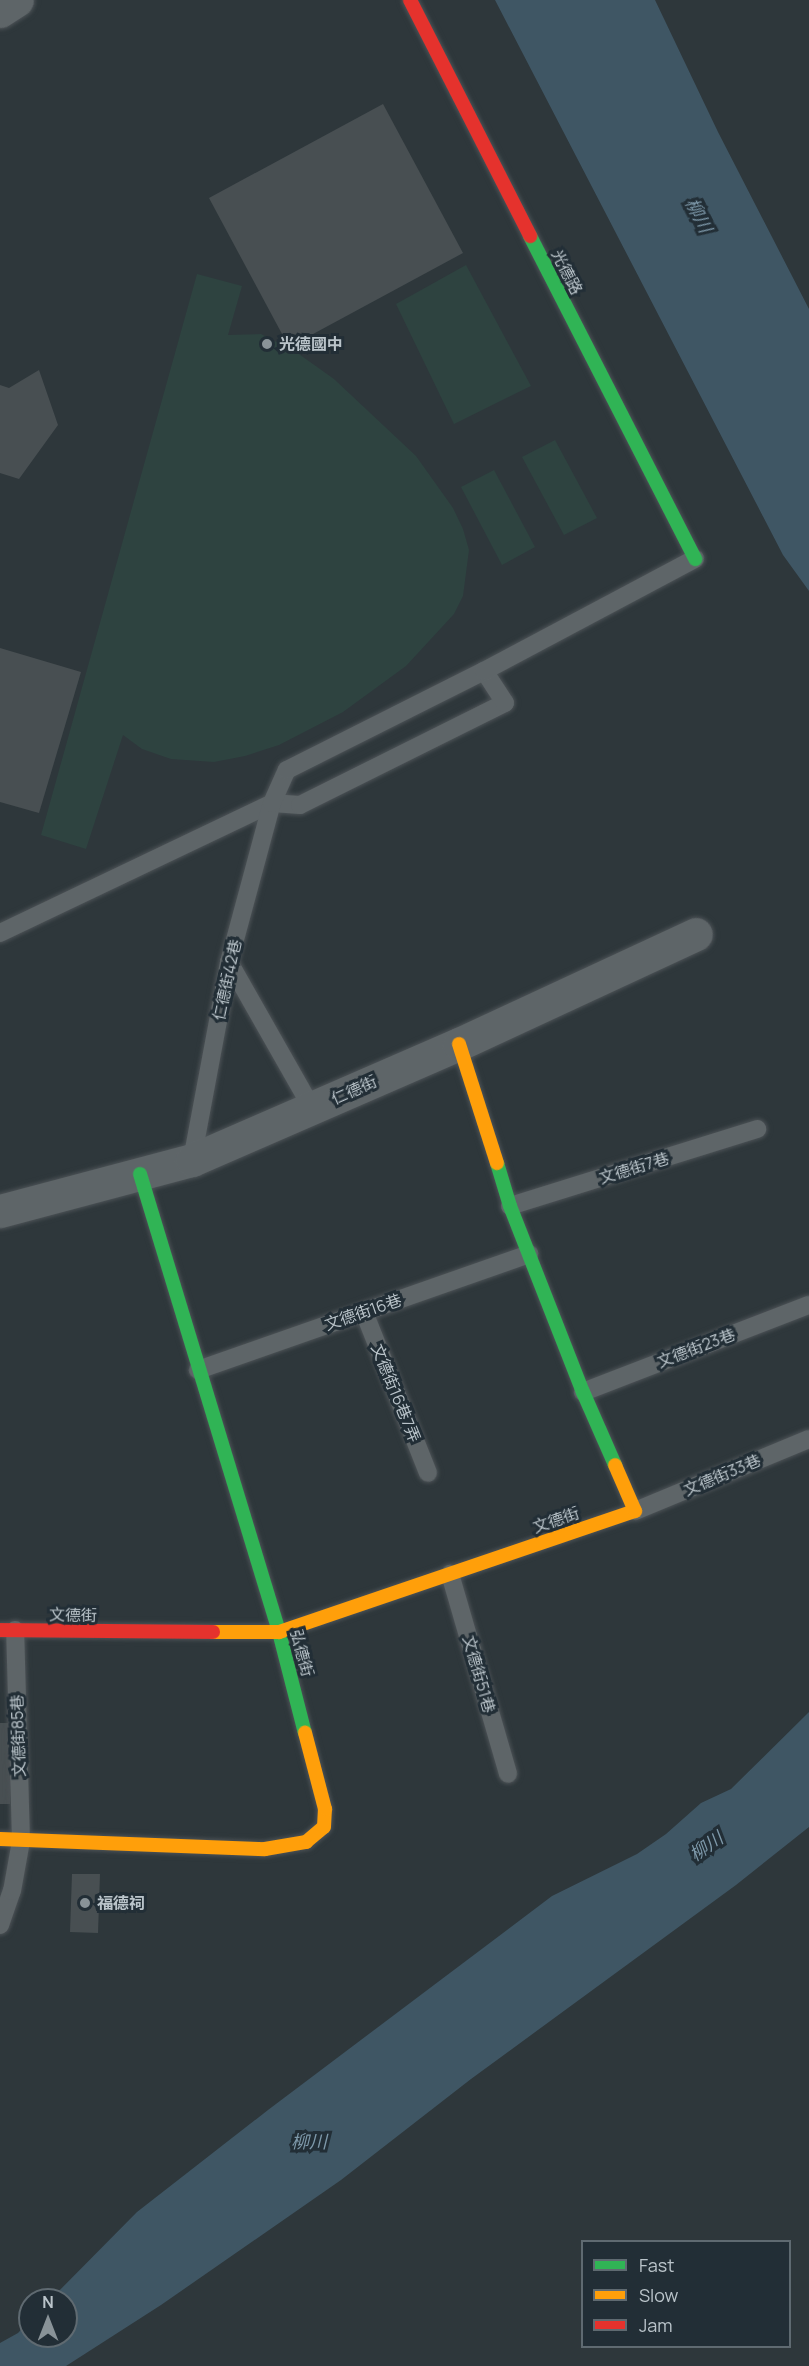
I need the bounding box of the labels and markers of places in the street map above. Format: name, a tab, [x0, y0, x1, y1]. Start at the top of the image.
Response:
place label: 光德國中	[279, 334, 343, 354]
marker: 光德國中	[260, 337, 274, 351]
place label: 福德祠	[97, 1893, 145, 1913]
marker: 福德祠	[78, 1896, 92, 1910]

